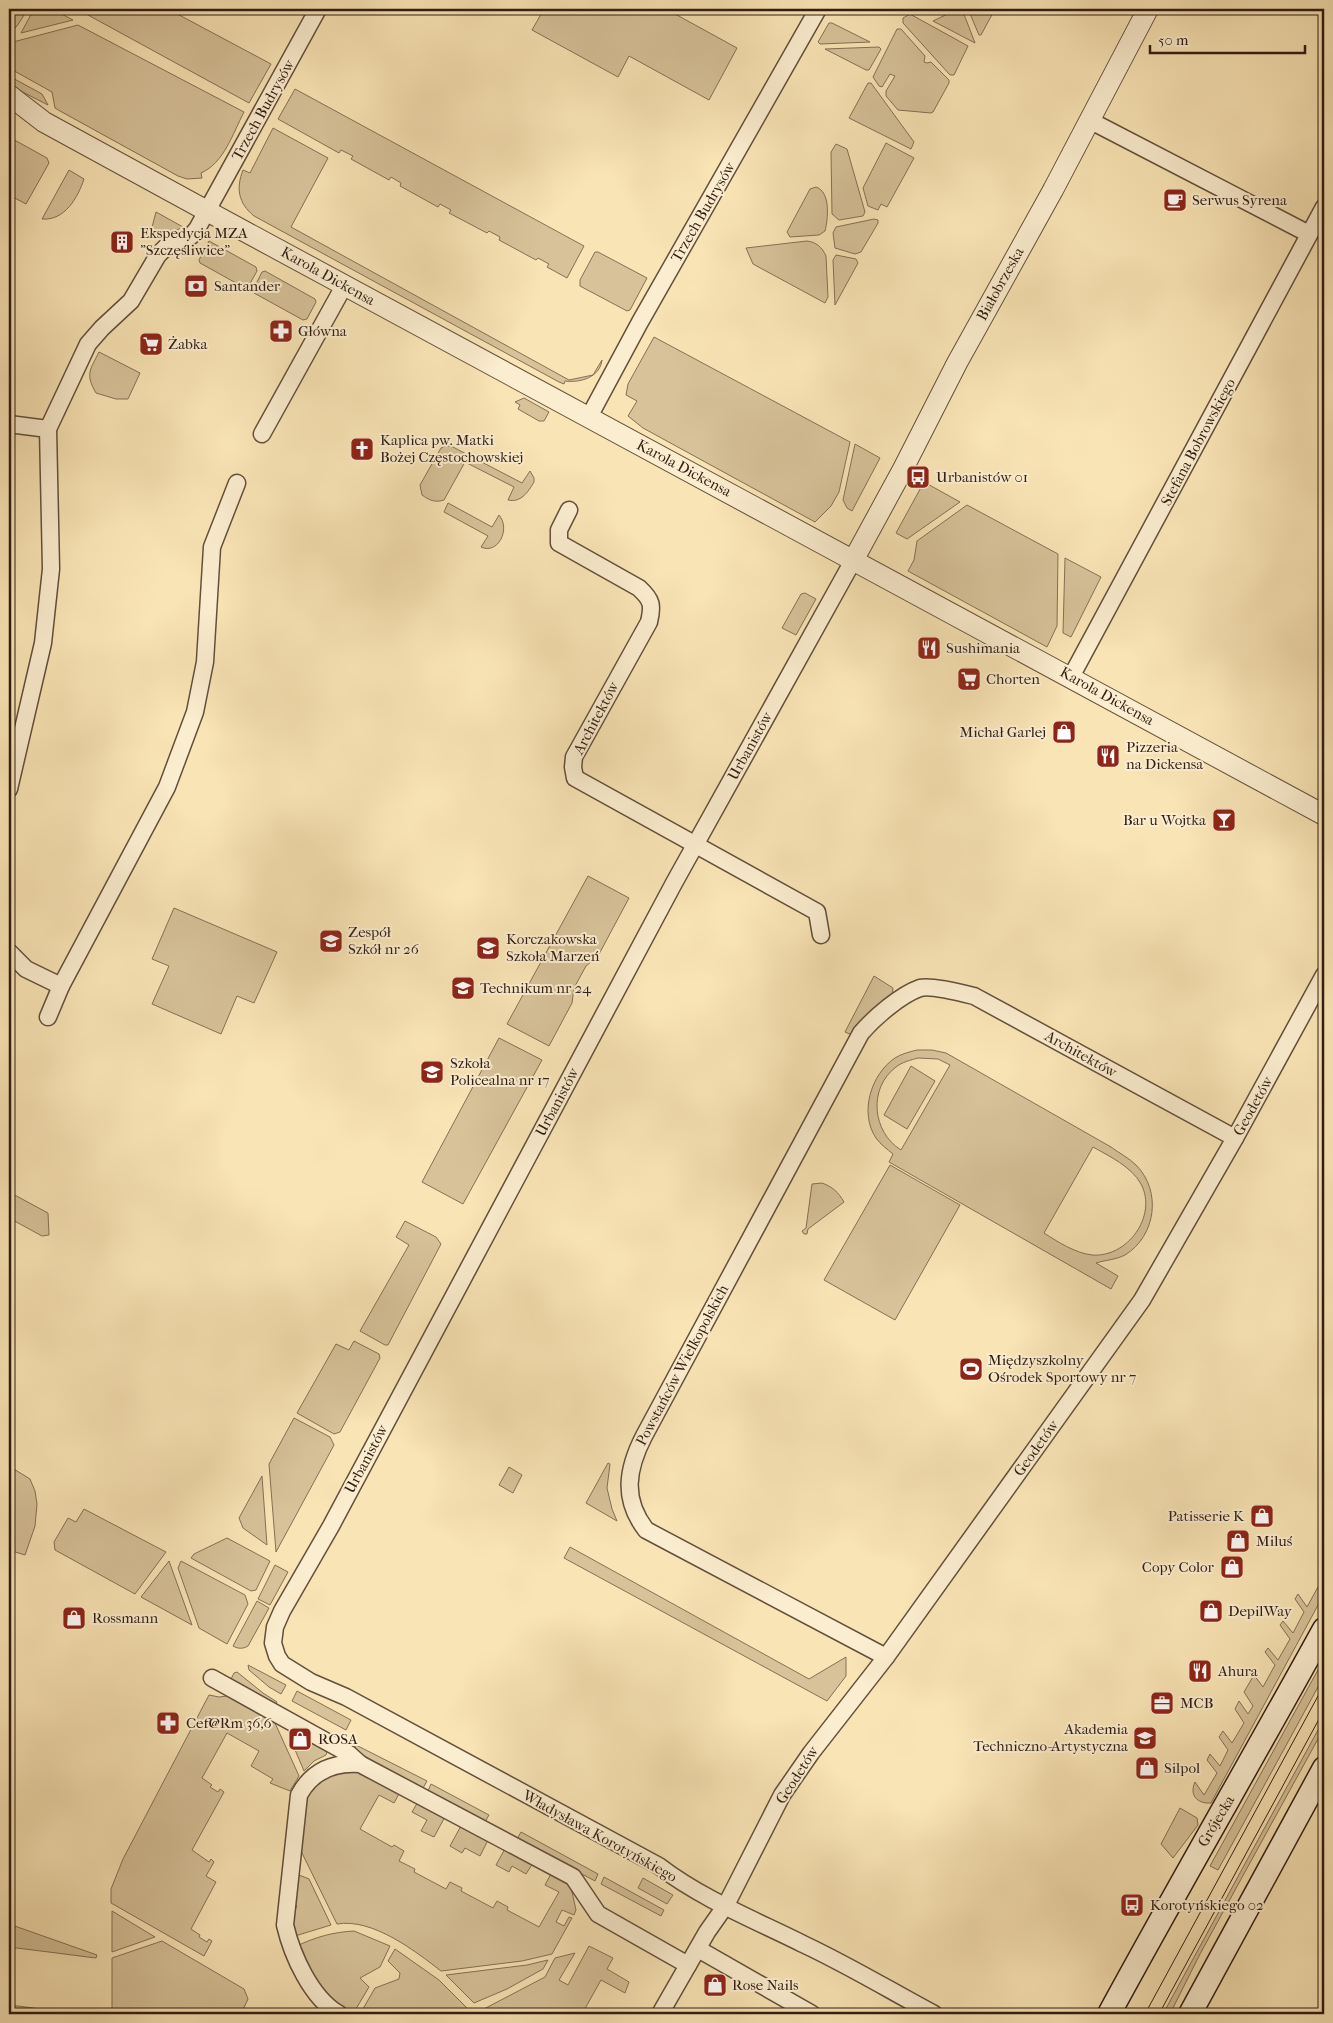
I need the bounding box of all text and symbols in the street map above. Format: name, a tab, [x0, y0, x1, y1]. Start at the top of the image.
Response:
scale bar	[1150, 22, 1306, 54]
text: 50 m	[1158, 31, 1189, 49]
street label: Trzech Budrysów	[228, 56, 299, 164]
street label: Trzech Budrysów	[667, 158, 739, 265]
cafe icon: Serwus Syrena	[1162, 187, 1188, 213]
place label: Serwus Syrena	[1192, 191, 1288, 209]
place label: Ekspedycja MZA "Szczęśliwice"	[140, 224, 248, 259]
building icon: Ekspedycja MZA "Szczęśliwice"	[109, 229, 135, 255]
street label: Karola Dickensa	[278, 243, 379, 310]
street label: Białobrzeska	[972, 243, 1028, 324]
bank icon: Santander	[183, 273, 209, 299]
place label: Santander	[214, 277, 281, 295]
pharmacy icon: Główna	[268, 318, 294, 344]
place label: Główna	[298, 322, 348, 340]
supermarket icon: Żabka	[138, 331, 164, 357]
place label: Żabka	[168, 335, 209, 353]
street label: Stefana Bobrowskiego	[1157, 375, 1239, 509]
place label: Kaplica pw. Matki Bożej Częstochowskiej	[380, 431, 523, 466]
church icon: Kaplica pw. Matki Bożej Częstochowskiej	[349, 436, 375, 462]
street label: Karola Dickensa	[634, 436, 735, 501]
bus stop icon: Urbanistów 01	[905, 464, 931, 490]
place label: Urbanistów 01	[936, 468, 1028, 486]
restaurant icon: Sushimania	[916, 635, 942, 661]
place label: Sushimania	[946, 639, 1021, 657]
street label: Karola Dickensa	[1057, 663, 1158, 730]
supermarket icon: Chorten	[956, 666, 982, 692]
place label: Chorten	[986, 670, 1040, 688]
street label: Architektów	[569, 678, 623, 758]
street label: Urbanistów	[724, 708, 777, 783]
shop icon: Michał Garlej	[1051, 719, 1077, 745]
place label: Michał Garlej	[960, 723, 1046, 741]
place label: Pizzeria na Dickensa	[1126, 738, 1204, 773]
restaurant icon: Pizzeria na Dickensa	[1095, 743, 1121, 769]
bar icon: Bar u Wojtka	[1211, 807, 1237, 833]
place label: Bar u Wojtka	[1123, 811, 1207, 829]
place label: Zespół Szkół nr 26	[348, 923, 420, 958]
school or university icon: Zespół Szkół nr 26	[318, 928, 344, 954]
place label: Korczakowska Szkoła Marzeń	[506, 930, 600, 965]
school or university icon: Korczakowska Szkoła Marzeń	[475, 935, 501, 961]
school or university icon: Technikum nr 24	[450, 975, 476, 1001]
place label: Technikum nr 24	[480, 979, 592, 997]
street label: Architektów	[1041, 1026, 1121, 1082]
place label: Szkoła Policealna nr 17	[450, 1054, 550, 1089]
school or university icon: Szkoła Policealna nr 17	[419, 1059, 445, 1085]
street label: Urbanistów	[531, 1064, 583, 1139]
street label: Geodetów	[1229, 1072, 1277, 1139]
street label: Powstańców Wielkopolskich	[632, 1281, 732, 1449]
place label: Międzyszkolny Ośrodek Sportowy nr 7	[988, 1351, 1136, 1386]
sports icon: Międzyszkolny Ośrodek Sportowy nr 7	[958, 1356, 984, 1382]
street label: Geodetów	[1010, 1416, 1063, 1480]
street label: Urbanistów	[340, 1421, 392, 1496]
shop icon: Patisserie K	[1249, 1503, 1275, 1529]
place label: Patisserie K	[1168, 1507, 1245, 1525]
shop icon: Miluś	[1225, 1528, 1251, 1554]
place label: Miluś	[1256, 1532, 1293, 1550]
shop icon: Copy Color	[1219, 1554, 1245, 1580]
place label: Copy Color	[1142, 1558, 1215, 1576]
shop icon: DepilWay	[1198, 1598, 1224, 1624]
place label: DepilWay	[1228, 1602, 1293, 1620]
shop icon: Rossmann	[61, 1605, 87, 1631]
place label: Rossmann	[92, 1609, 158, 1627]
restaurant icon: Ahura	[1187, 1658, 1213, 1684]
place label: Ahura	[1217, 1662, 1259, 1680]
office icon: MCB	[1149, 1690, 1175, 1716]
place label: MCB	[1180, 1694, 1213, 1712]
pharmacy icon: Cef@Rm 36,6	[155, 1710, 181, 1736]
place label: Cef@Rm 36,6	[186, 1714, 272, 1732]
place label: Akademia Techniczno-Artystyczna	[973, 1720, 1129, 1755]
school or university icon: Akademia Techniczno-Artystyczna	[1132, 1725, 1158, 1751]
shop icon: ROSA	[287, 1726, 313, 1752]
place label: ROSA	[318, 1730, 358, 1748]
street label: Geodetów	[772, 1742, 823, 1807]
shop icon: Silpol	[1134, 1755, 1160, 1781]
place label: Silpol	[1164, 1759, 1200, 1777]
street label: Władysława Korotyńskiego	[519, 1786, 681, 1886]
street label: Grójecka	[1194, 1791, 1239, 1850]
bus stop icon: Korotyńskiego 02	[1119, 1892, 1145, 1918]
place label: Korotyńskiego 02	[1150, 1896, 1264, 1914]
shop icon: Rose Nails	[702, 1972, 728, 1998]
place label: Rose Nails	[732, 1976, 799, 1994]

